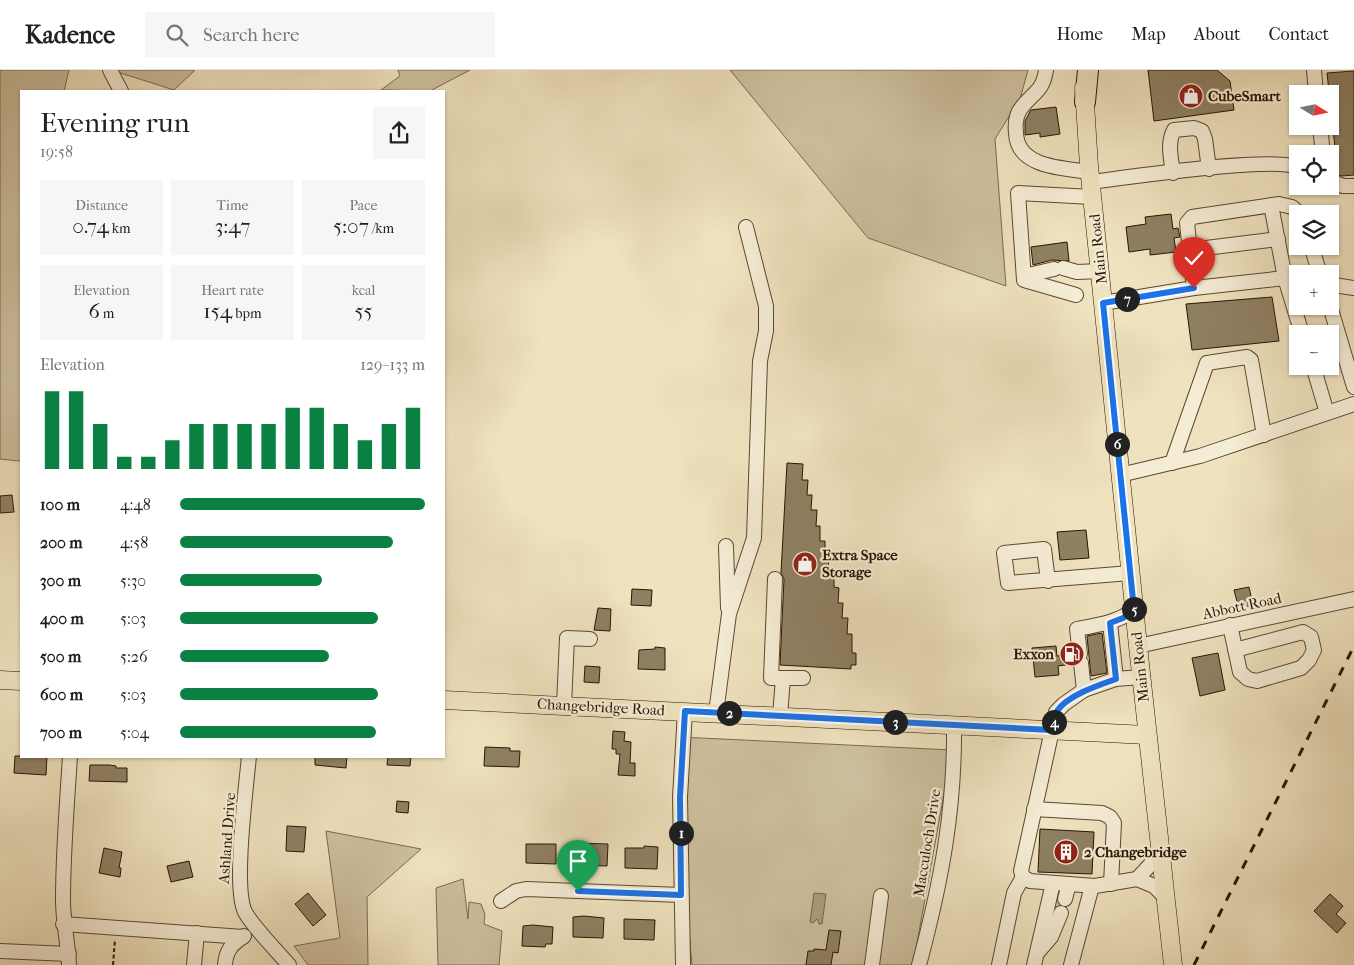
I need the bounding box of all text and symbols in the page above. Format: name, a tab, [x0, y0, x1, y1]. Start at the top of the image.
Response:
search box	[145, 12, 495, 57]
text: Kadence	[25, 21, 115, 49]
icon: search	[163, 21, 191, 49]
text: Search here	[203, 24, 299, 46]
text: Home	[1056, 24, 1103, 45]
text: Map	[1131, 24, 1166, 45]
text: About	[1194, 24, 1240, 45]
text: Contact	[1268, 24, 1329, 45]
shop icon: CubeSmart	[1178, 83, 1204, 109]
north arrow	[1289, 85, 1339, 135]
map controls	[1289, 85, 1339, 375]
place label: CubeSmart	[1208, 87, 1281, 105]
text: Evening run	[40, 106, 190, 139]
button: share	[373, 107, 425, 159]
text: 19:58	[40, 142, 73, 161]
button: locate	[1289, 145, 1339, 195]
text: Distance	[75, 197, 128, 214]
text: Time	[217, 197, 248, 214]
text: Pace	[350, 197, 377, 214]
button: layers	[1289, 205, 1339, 255]
street label: Main Road	[1085, 212, 1111, 285]
text: 0.74	[72, 214, 109, 238]
text: 3:47	[215, 214, 250, 238]
text: 5:07	[333, 214, 369, 238]
text: km	[109, 220, 131, 237]
text: /km	[369, 220, 394, 237]
pin	[1173, 237, 1215, 288]
icon: check	[1180, 244, 1208, 272]
button: +	[1289, 265, 1339, 315]
text: Elevation	[73, 282, 130, 299]
text: Heart rate	[201, 282, 264, 299]
text: kcal	[352, 282, 375, 299]
pin: 7	[1114, 286, 1140, 312]
text: 7	[1124, 291, 1131, 308]
text: 6	[88, 299, 100, 323]
text: 154	[203, 299, 232, 323]
text: 55	[354, 299, 373, 323]
text: m	[100, 305, 115, 322]
text: bpm	[232, 305, 262, 322]
button: −	[1289, 325, 1339, 375]
text: Elevation	[40, 355, 105, 374]
text: 129–133 m	[360, 355, 425, 374]
pin: 6	[1104, 432, 1130, 456]
text: 6	[1114, 436, 1121, 453]
text: 100 m	[40, 495, 80, 514]
text: 4:48	[120, 495, 151, 514]
text: 200 m	[40, 533, 83, 552]
text: 4:58	[120, 533, 148, 552]
place label: Extra Space Storage	[822, 546, 898, 581]
shop icon: Extra Space Storage	[792, 551, 818, 577]
text: 300 m	[40, 571, 81, 590]
text: 5:30	[120, 571, 146, 590]
street label: Abbott Road	[1200, 589, 1284, 623]
pin: 5	[1122, 596, 1146, 622]
text: 5	[1131, 601, 1138, 618]
text: 400 m	[40, 609, 84, 628]
text: 5:03	[120, 609, 146, 628]
street label: Main Road	[1127, 630, 1153, 703]
fuel station icon: Exxon	[1059, 641, 1085, 667]
place label: Exxon	[1013, 645, 1054, 663]
text: 500 m	[40, 647, 81, 666]
text: 5:26	[120, 647, 148, 666]
text: 600 m	[40, 685, 83, 704]
text: 5:03	[120, 685, 146, 704]
street label: Changebridge Road	[536, 695, 666, 719]
pin: 2	[716, 700, 742, 726]
text: 2	[726, 705, 733, 722]
pin: 3	[882, 710, 908, 734]
pin: 4	[1042, 710, 1066, 734]
text: 3	[893, 714, 898, 731]
text: 4	[1050, 714, 1059, 731]
text: 700 m	[40, 723, 82, 742]
text: 5:04	[120, 723, 149, 742]
street label: Macculoch Drive	[910, 787, 944, 898]
street label: Ashland Drive	[215, 791, 239, 885]
pin: 1	[668, 820, 694, 846]
text: 1	[679, 825, 684, 842]
building icon: 2 Changebridge	[1053, 839, 1079, 865]
pin	[557, 840, 599, 891]
place label: 2 Changebridge	[1084, 843, 1187, 861]
icon: arrive	[564, 847, 592, 875]

